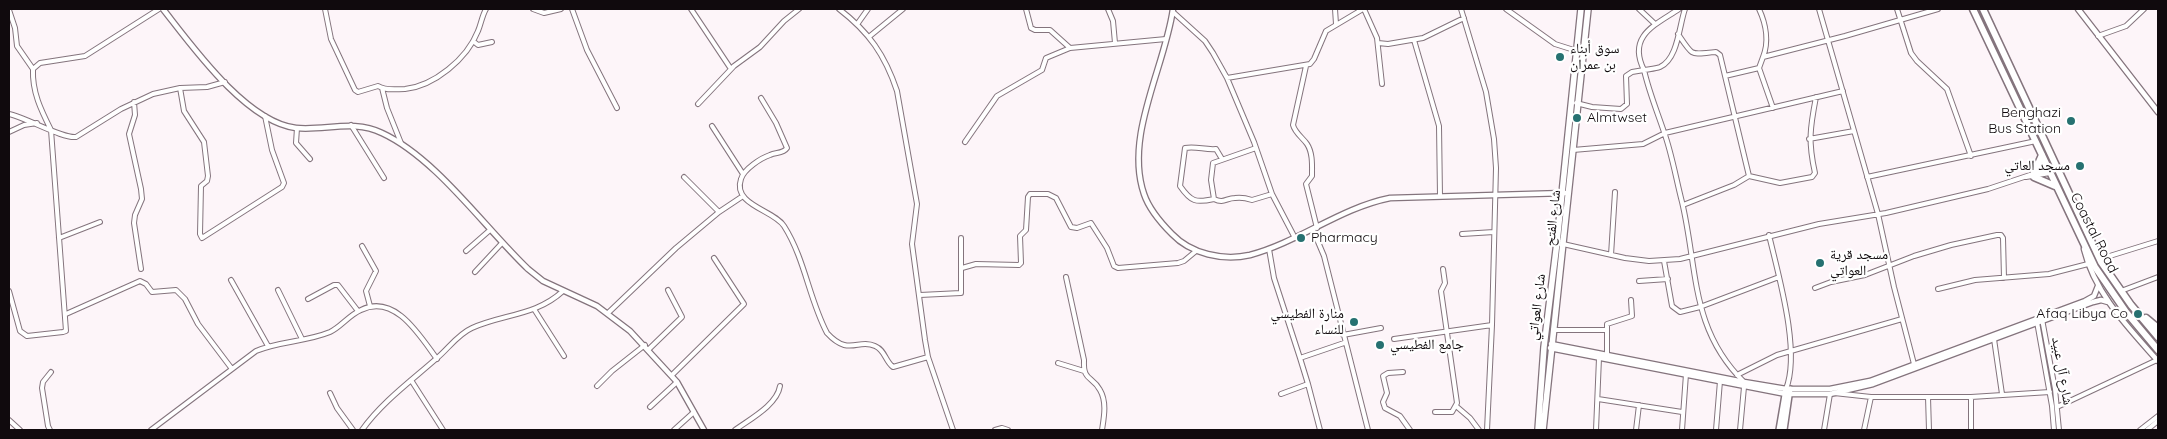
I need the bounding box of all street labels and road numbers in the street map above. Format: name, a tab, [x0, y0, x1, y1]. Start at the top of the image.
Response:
street label: شارع الفتح	[1542, 189, 1564, 247]
street label: Coastal Road	[2067, 190, 2121, 276]
street label: شارع العواتي	[1525, 273, 1549, 341]
street label: شارع آل عبيد	[2048, 336, 2076, 406]

